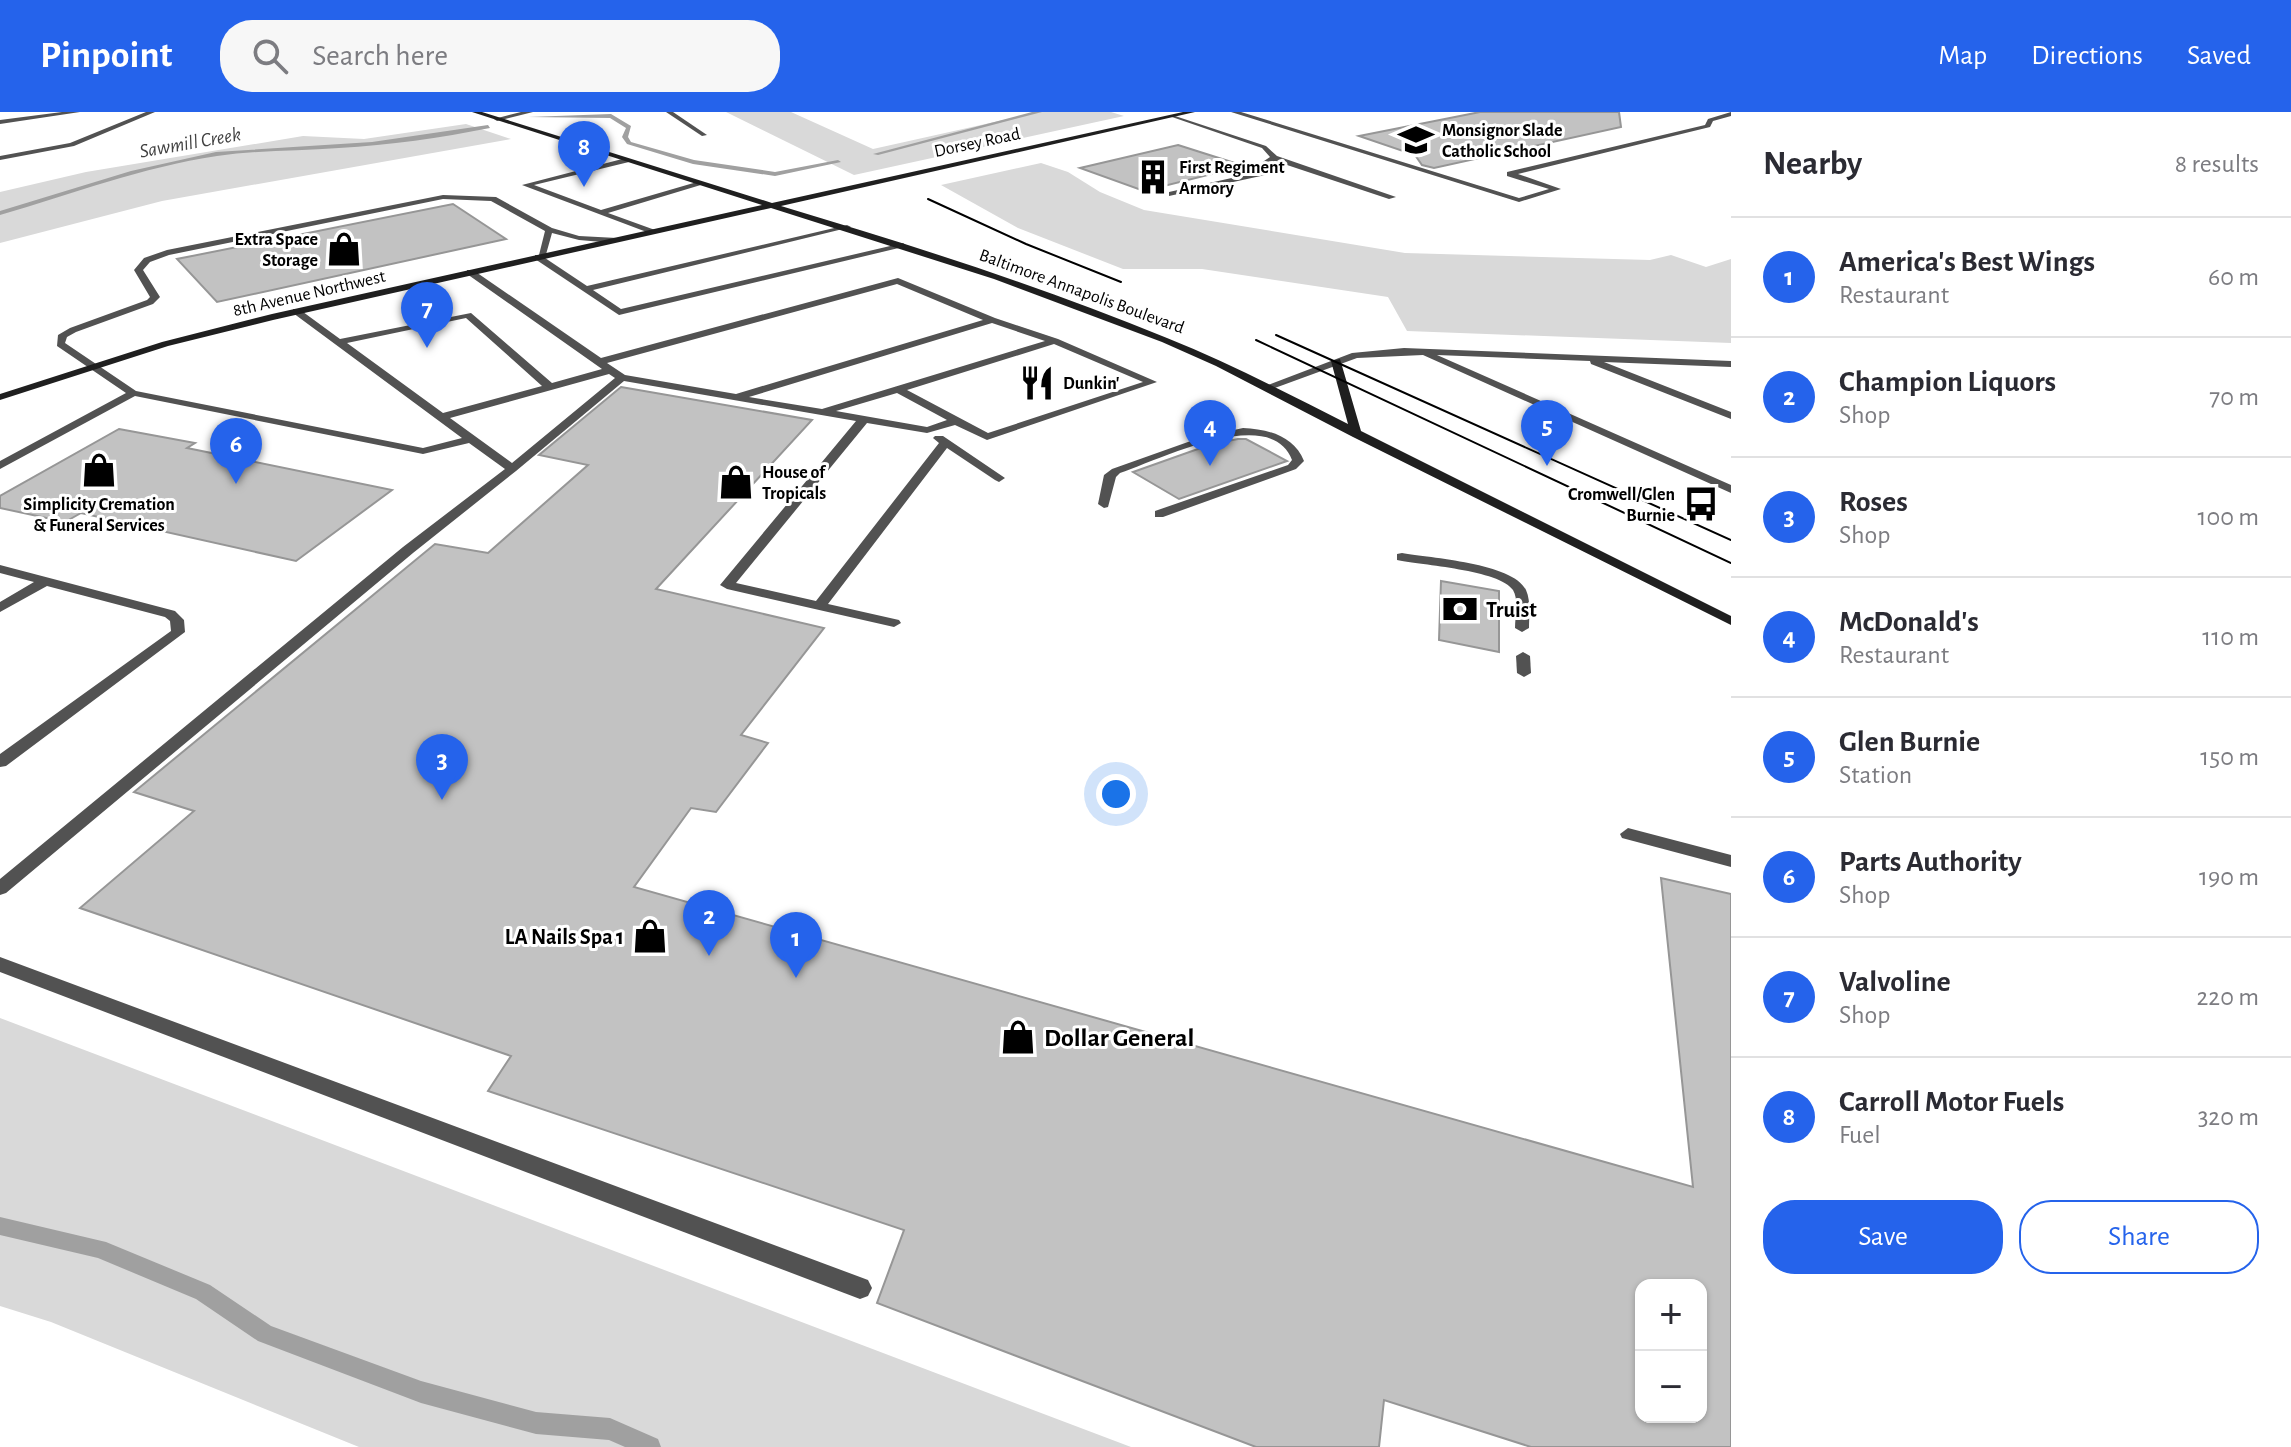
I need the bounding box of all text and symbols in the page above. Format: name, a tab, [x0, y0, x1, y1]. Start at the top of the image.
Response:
search box	[220, 20, 780, 92]
icon: search	[248, 34, 292, 78]
text: Pinpoint	[40, 37, 172, 75]
text: Search here	[312, 41, 448, 71]
text: Map	[1938, 42, 1987, 70]
text: Directions	[2031, 42, 2143, 70]
text: Saved	[2187, 42, 2251, 70]
pin: 8	[558, 121, 610, 187]
school or university icon: Monsignor Slade Catholic School	[1397, 121, 1435, 159]
place label: Monsignor Slade Catholic School	[1442, 122, 1562, 161]
water label: Sawmill Creek	[138, 124, 242, 162]
street label: Dorsey Road	[933, 125, 1022, 161]
text: Nearby	[1763, 147, 1862, 181]
text: 8 results	[2175, 151, 2259, 177]
building icon: First Regiment Armory	[1134, 158, 1172, 196]
place label: First Regiment Armory	[1179, 159, 1285, 198]
shop icon: Extra Space Storage	[325, 230, 363, 268]
place label: Extra Space Storage	[235, 231, 318, 270]
street label: Baltimore Annapolis Boulevard	[977, 246, 1187, 337]
text: America's Best Wings	[1839, 247, 2095, 277]
text: 1	[1784, 264, 1794, 290]
text: 60 m	[2208, 264, 2259, 290]
street label: 8th Avenue Northwest	[231, 268, 387, 320]
pin: 7	[401, 282, 453, 348]
text: Restaurant	[1839, 282, 1949, 308]
restaurant icon: Dunkin'	[1018, 364, 1056, 402]
text: Champion Liquors	[1839, 367, 2056, 397]
place label: Dunkin'	[1063, 375, 1120, 393]
text: 2	[1783, 384, 1795, 410]
text: 70 m	[2209, 384, 2259, 410]
pin: 4	[1184, 400, 1236, 466]
pin: 5	[1521, 400, 1573, 466]
text: Shop	[1839, 402, 1891, 428]
pin: 6	[210, 418, 262, 484]
shop icon: Simplicity Cremation & Funeral Services	[80, 451, 118, 489]
shop icon: House of Tropicals	[717, 463, 755, 501]
place label: House of Tropicals	[762, 464, 827, 503]
bus stop icon: Cromwell/Glen Burnie	[1682, 485, 1720, 523]
place label: Cromwell/Glen Burnie	[1568, 486, 1675, 525]
text: Roses	[1839, 487, 1908, 517]
place label: Simplicity Cremation & Funeral Services	[23, 496, 175, 535]
text: 3	[1783, 504, 1795, 530]
text: 100 m	[2198, 504, 2259, 530]
text: Shop	[1839, 522, 1891, 548]
bank icon: Truist	[1441, 590, 1479, 628]
place label: Truist	[1486, 599, 1537, 621]
text: McDonald's	[1839, 607, 1979, 637]
text: 4	[1782, 624, 1796, 650]
text: 110 m	[2202, 624, 2259, 650]
text: Restaurant	[1839, 642, 1949, 668]
text: Glen Burnie	[1839, 727, 1980, 757]
pin: 3	[416, 734, 468, 800]
text: 5	[1783, 744, 1795, 770]
text: 150 m	[2200, 744, 2259, 770]
text: Station	[1839, 762, 1912, 788]
your location	[1096, 774, 1136, 814]
text: Parts Authority	[1839, 847, 2022, 877]
text: 6	[1783, 864, 1795, 890]
text: 190 m	[2199, 864, 2259, 890]
text: Shop	[1839, 882, 1891, 908]
pin: 2	[683, 890, 735, 956]
pin: 1	[770, 912, 822, 978]
shop icon: LA Nails Spa 1	[631, 917, 669, 955]
place label: LA Nails Spa 1	[505, 926, 624, 948]
text: Valvoline	[1839, 967, 1951, 997]
text: 7	[1783, 984, 1795, 1010]
text: 220 m	[2197, 984, 2259, 1010]
text: Shop	[1839, 1002, 1891, 1028]
shop icon: Dollar General	[999, 1018, 1037, 1056]
place label: Dollar General	[1044, 1025, 1194, 1051]
text: Carroll Motor Fuels	[1839, 1087, 2064, 1117]
text: 8	[1783, 1104, 1795, 1130]
text: 320 m	[2198, 1104, 2259, 1130]
text: Fuel	[1839, 1122, 1881, 1148]
button: Save	[1763, 1200, 2003, 1274]
button: Share	[2019, 1200, 2259, 1274]
map controls	[1635, 1279, 1707, 1423]
button: +	[1635, 1279, 1707, 1351]
button: −	[1635, 1351, 1707, 1423]

